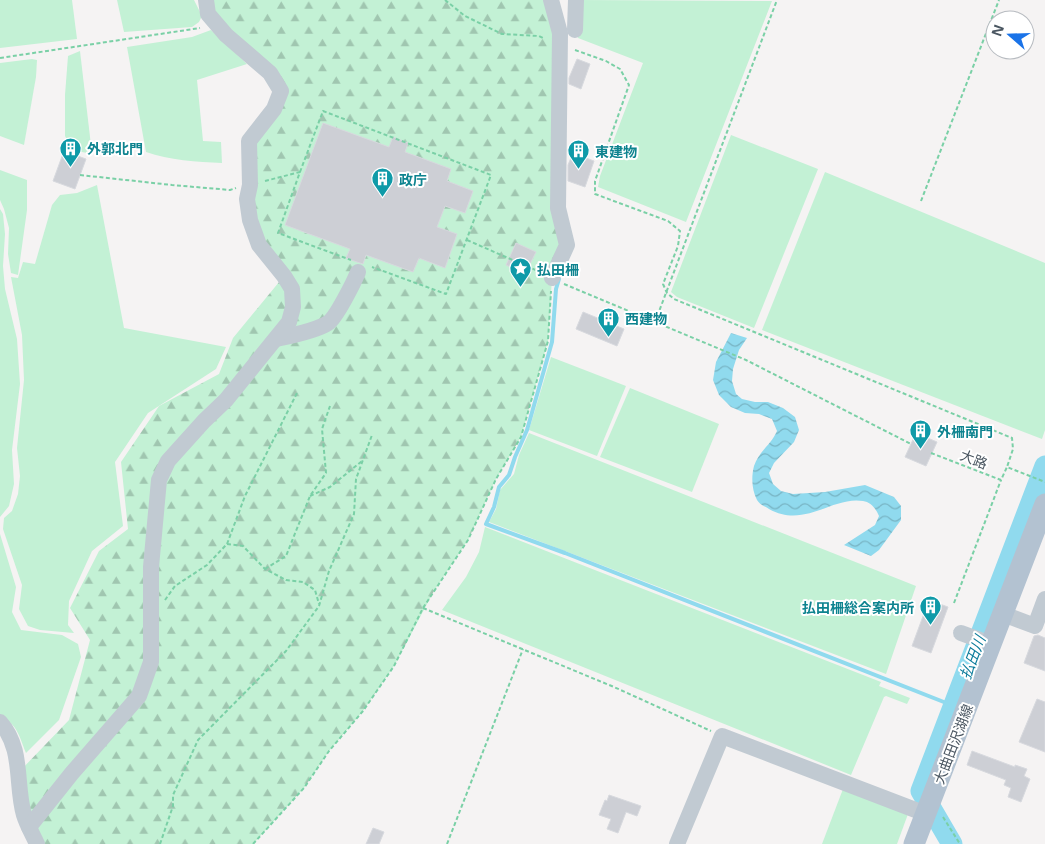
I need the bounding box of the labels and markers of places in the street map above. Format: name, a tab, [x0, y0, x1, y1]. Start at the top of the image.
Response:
building icon: 外郭北門	[59, 136, 83, 167]
place label: 外郭北門	[87, 139, 143, 158]
building icon: 東建物	[567, 139, 591, 170]
place label: 東建物	[595, 142, 637, 161]
building icon: 政庁	[371, 167, 395, 198]
place label: 政庁	[399, 170, 427, 189]
place icon: 払田柵	[509, 257, 533, 288]
place label: 払田柵	[537, 260, 579, 279]
building icon: 西建物	[597, 306, 621, 337]
place label: 西建物	[625, 309, 667, 328]
building icon: 外柵南門	[909, 419, 933, 450]
place label: 外柵南門	[937, 422, 993, 441]
building icon: 払田柵総合案内所	[918, 595, 942, 626]
place label: 払田柵総合案内所	[802, 598, 914, 617]

